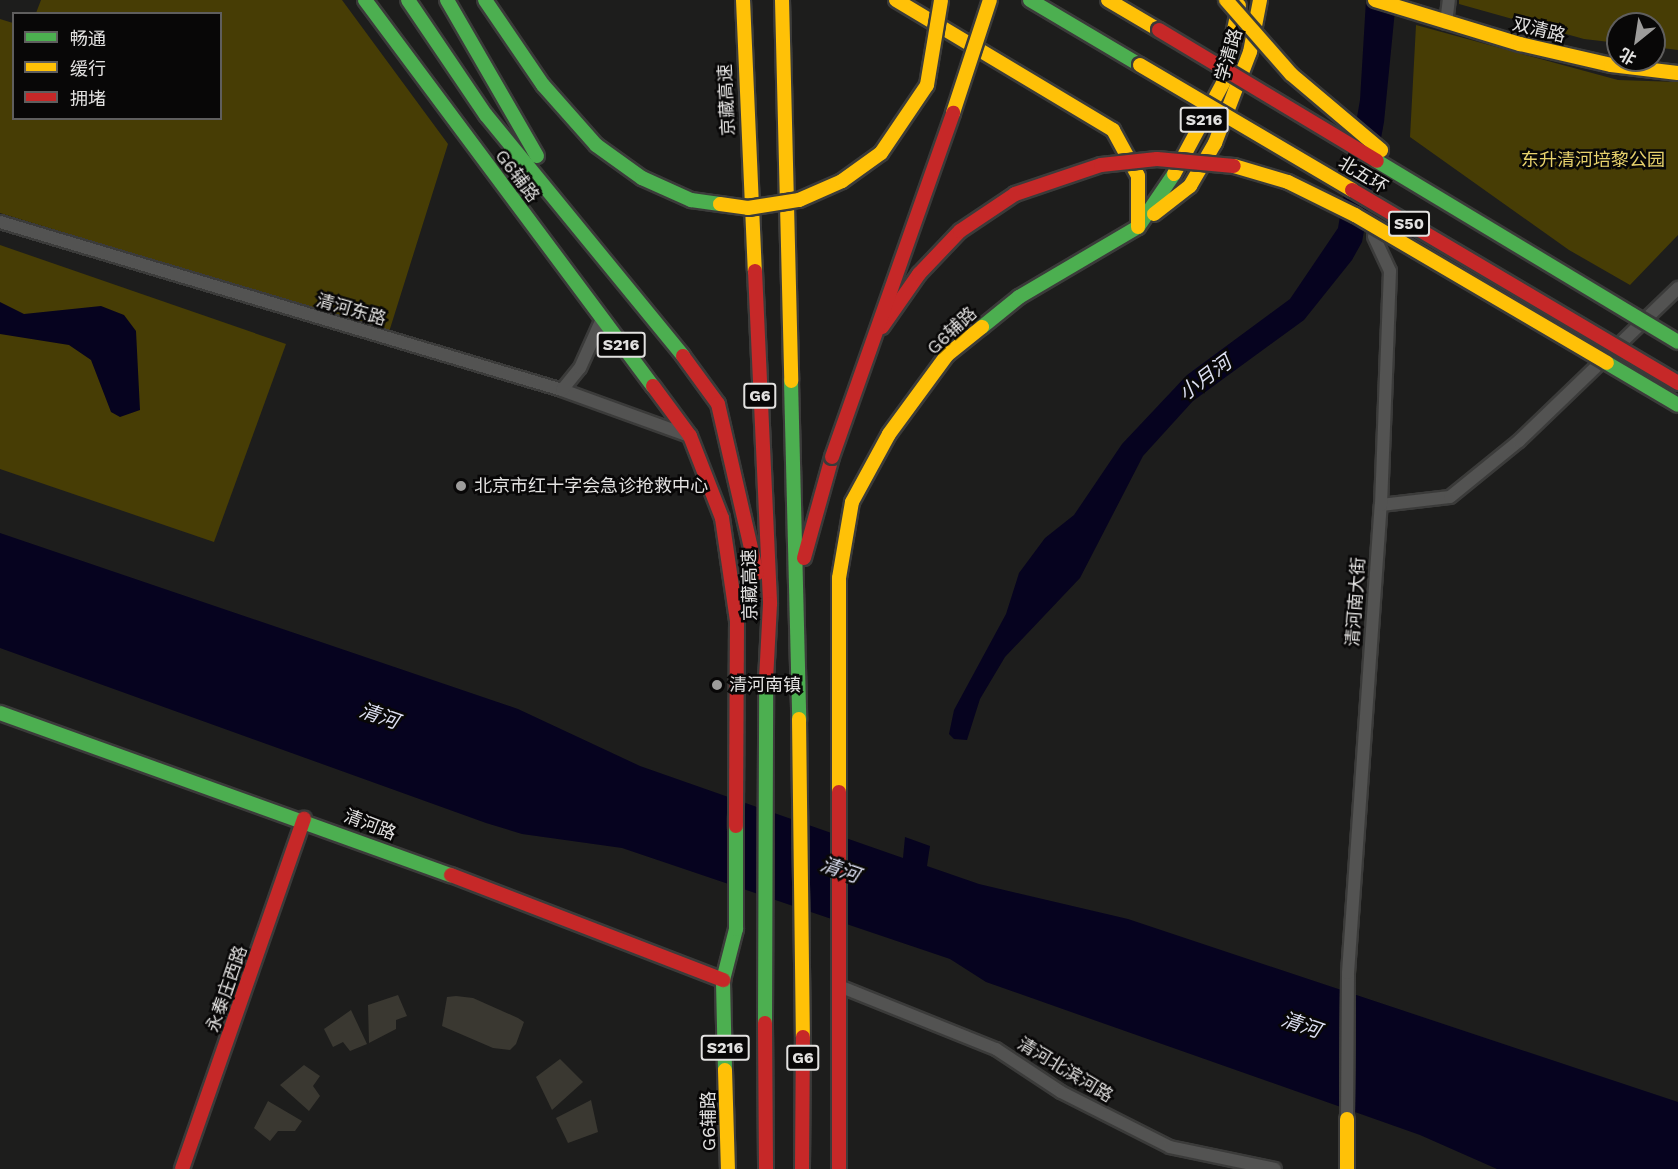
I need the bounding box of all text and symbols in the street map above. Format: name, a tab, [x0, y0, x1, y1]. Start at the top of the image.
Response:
legend	[12, 12, 222, 120]
north arrow	[1606, 12, 1666, 72]
street label: 双清路	[1510, 13, 1568, 47]
street label: 学清路	[1211, 26, 1247, 84]
text: 畅通	[70, 28, 106, 49]
text: 北	[1616, 44, 1639, 69]
text: 缓行	[70, 58, 106, 79]
street label: 京藏高速	[714, 63, 740, 137]
text: 拥堵	[70, 88, 106, 109]
road number: S216	[1178, 107, 1230, 133]
street label: G6辅路	[490, 146, 544, 206]
park label: 东升清河培黎公园	[1521, 149, 1665, 171]
street label: 北五环	[1334, 152, 1392, 198]
road number: S50	[1388, 211, 1430, 237]
street label: 清河东路	[313, 290, 389, 330]
street label: G6辅路	[923, 303, 981, 359]
road number: S216	[596, 332, 646, 358]
water label: 小月河	[1174, 350, 1236, 406]
road number: G6	[742, 383, 778, 409]
place label: 北京市红十字会急诊抢救中心	[474, 475, 708, 497]
marker: 北京市红十字会急诊抢救中心	[452, 477, 470, 495]
street label: 京藏高速	[739, 549, 761, 621]
street label: 清河南大街	[1342, 556, 1370, 648]
place label: 清河南镇	[729, 674, 801, 696]
marker: 清河南镇	[710, 678, 724, 692]
water label: 清河	[356, 698, 402, 734]
street label: 清河路	[341, 805, 399, 845]
water label: 清河	[817, 852, 863, 888]
street label: 永泰庄西路	[202, 943, 252, 1035]
water label: 清河	[1278, 1007, 1324, 1043]
street label: 清河北滨河路	[1013, 1033, 1117, 1107]
road number: S216	[700, 1035, 750, 1061]
road number: G6	[785, 1045, 821, 1071]
street label: G6辅路	[698, 1091, 720, 1151]

